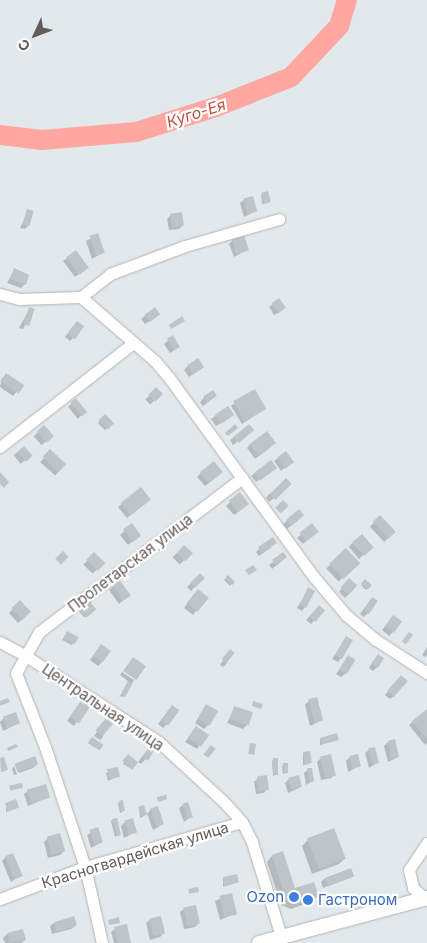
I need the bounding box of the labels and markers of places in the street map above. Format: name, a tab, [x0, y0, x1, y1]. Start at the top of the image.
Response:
place label: Ozon	[247, 888, 284, 906]
marker: Ozon	[288, 891, 300, 903]
place label: Гастроном	[318, 891, 397, 909]
marker: Гастроном	[302, 894, 314, 906]

